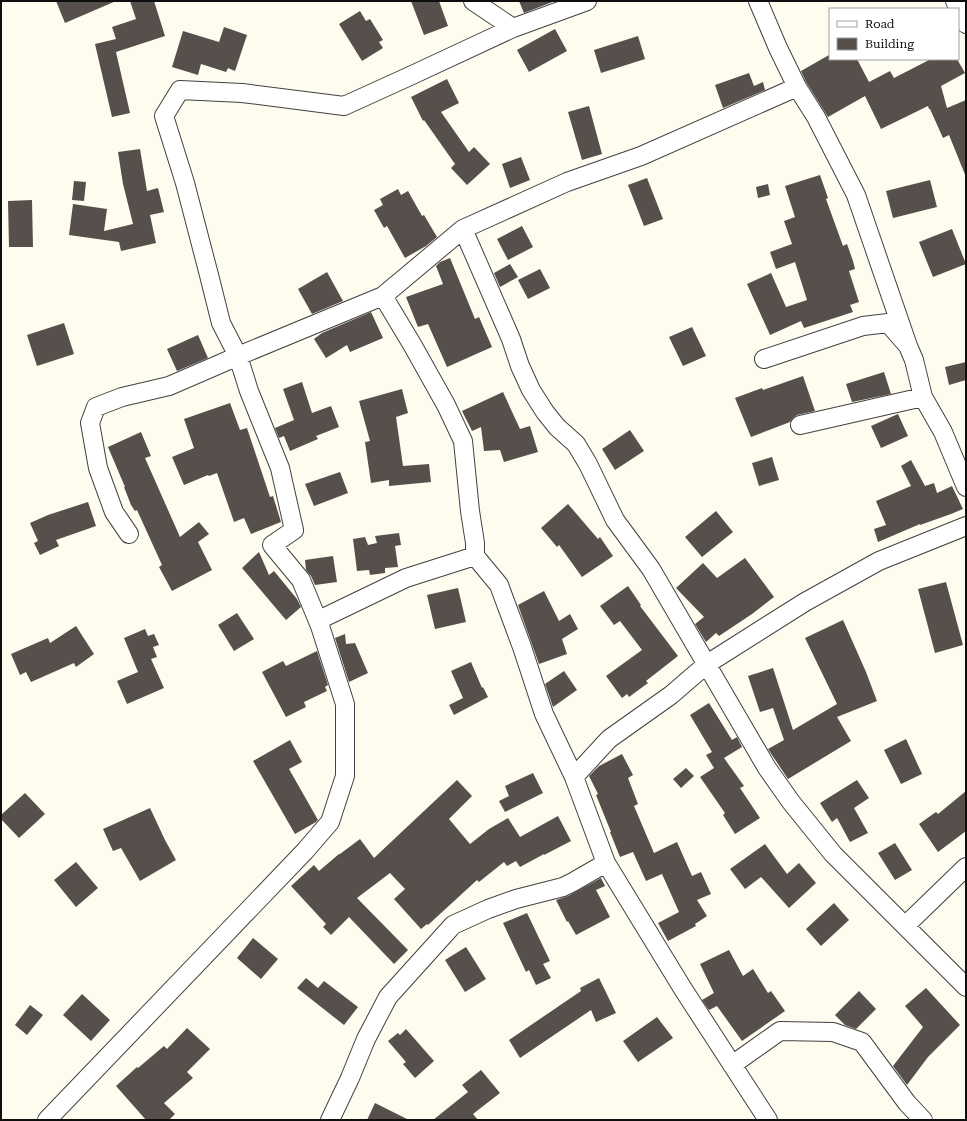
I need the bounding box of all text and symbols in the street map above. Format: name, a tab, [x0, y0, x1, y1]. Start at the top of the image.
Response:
legend	[829, 8, 959, 60]
text: Road	[865, 17, 895, 31]
text: Building	[865, 37, 914, 51]

